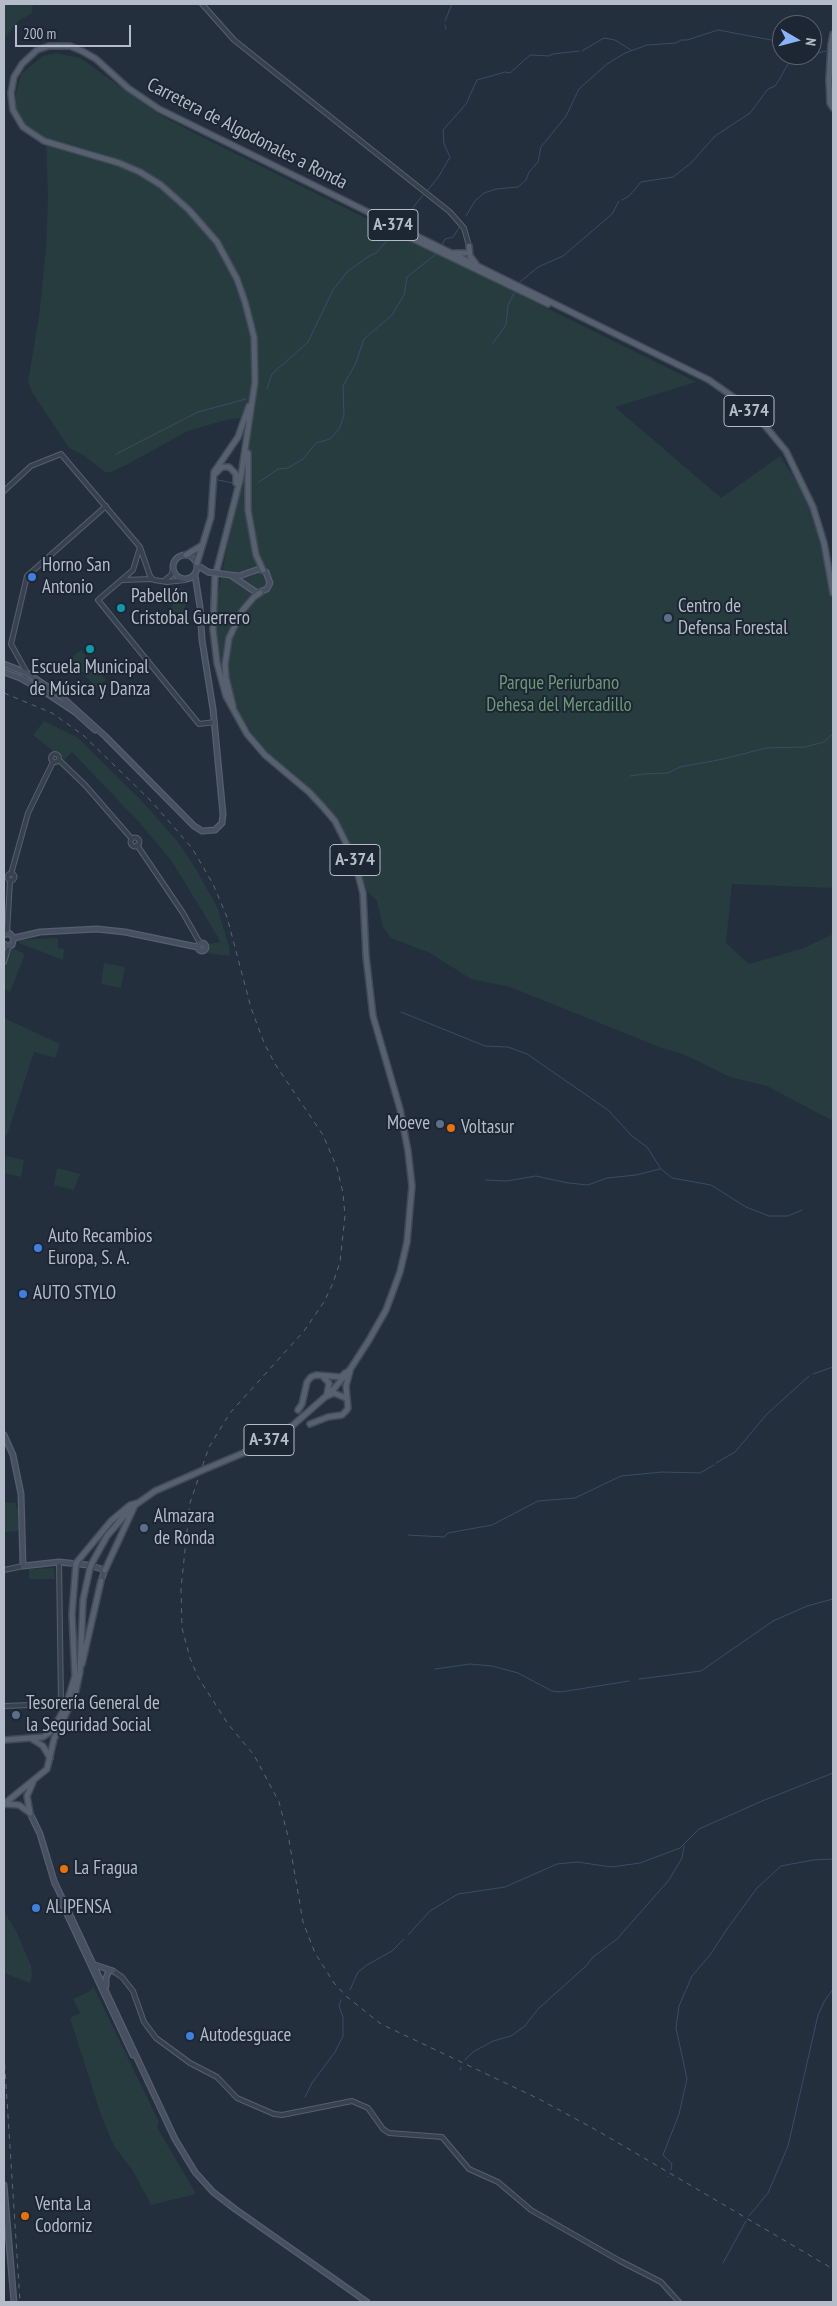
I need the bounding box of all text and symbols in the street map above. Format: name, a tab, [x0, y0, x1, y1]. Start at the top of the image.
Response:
scale bar	[18, 15, 134, 47]
north arrow	[772, 15, 822, 65]
text: 200 m	[23, 24, 56, 43]
text: N	[801, 37, 820, 47]
street label: Carretera de Algodonales a Ronda	[143, 74, 351, 194]
road number: A-374	[368, 210, 418, 240]
road number: A-374	[724, 396, 774, 426]
place label: Horno San Antonio	[42, 555, 110, 599]
marker: Horno San Antonio	[26, 571, 38, 583]
place label: Pabellón Cristobal Guerrero	[131, 586, 250, 630]
place label: Centro de Defensa Forestal	[678, 596, 788, 640]
marker: Pabellón Cristobal Guerrero	[115, 602, 127, 614]
marker: Centro de Defensa Forestal	[662, 612, 674, 624]
marker: Escuela Municipal de Música y Danza	[84, 643, 96, 655]
place label: Escuela Municipal de Música y Danza	[30, 657, 150, 701]
park label: Parque Periurbano Dehesa del Mercadillo	[486, 673, 632, 717]
road number: A-374	[330, 844, 380, 876]
place label: Moeve	[387, 1113, 430, 1135]
place label: Voltasur	[461, 1117, 514, 1139]
marker: Moeve	[434, 1118, 446, 1130]
marker: Voltasur	[445, 1122, 457, 1134]
place label: Auto Recambios Europa, S. A.	[48, 1226, 152, 1270]
marker: Auto Recambios Europa, S. A.	[32, 1242, 44, 1254]
place label: AUTO STYLO	[33, 1283, 116, 1305]
marker: AUTO STYLO	[17, 1288, 29, 1300]
road number: A-374	[244, 1424, 294, 1456]
place label: Almazara de Ronda	[154, 1506, 215, 1550]
marker: Almazara de Ronda	[138, 1522, 150, 1534]
place label: Tesorería General de la Seguridad Social	[26, 1693, 160, 1737]
marker: Tesorería General de la Seguridad Social	[10, 1709, 22, 1721]
place label: La Fragua	[74, 1858, 138, 1880]
marker: La Fragua	[58, 1863, 70, 1875]
place label: ALIPENSA	[46, 1897, 111, 1919]
marker: ALIPENSA	[30, 1902, 42, 1914]
place label: Autodesguace	[200, 2025, 291, 2047]
marker: Autodesguace	[184, 2030, 196, 2042]
place label: Venta La Codorniz	[35, 2194, 92, 2238]
marker: Venta La Codorniz	[19, 2210, 31, 2222]

